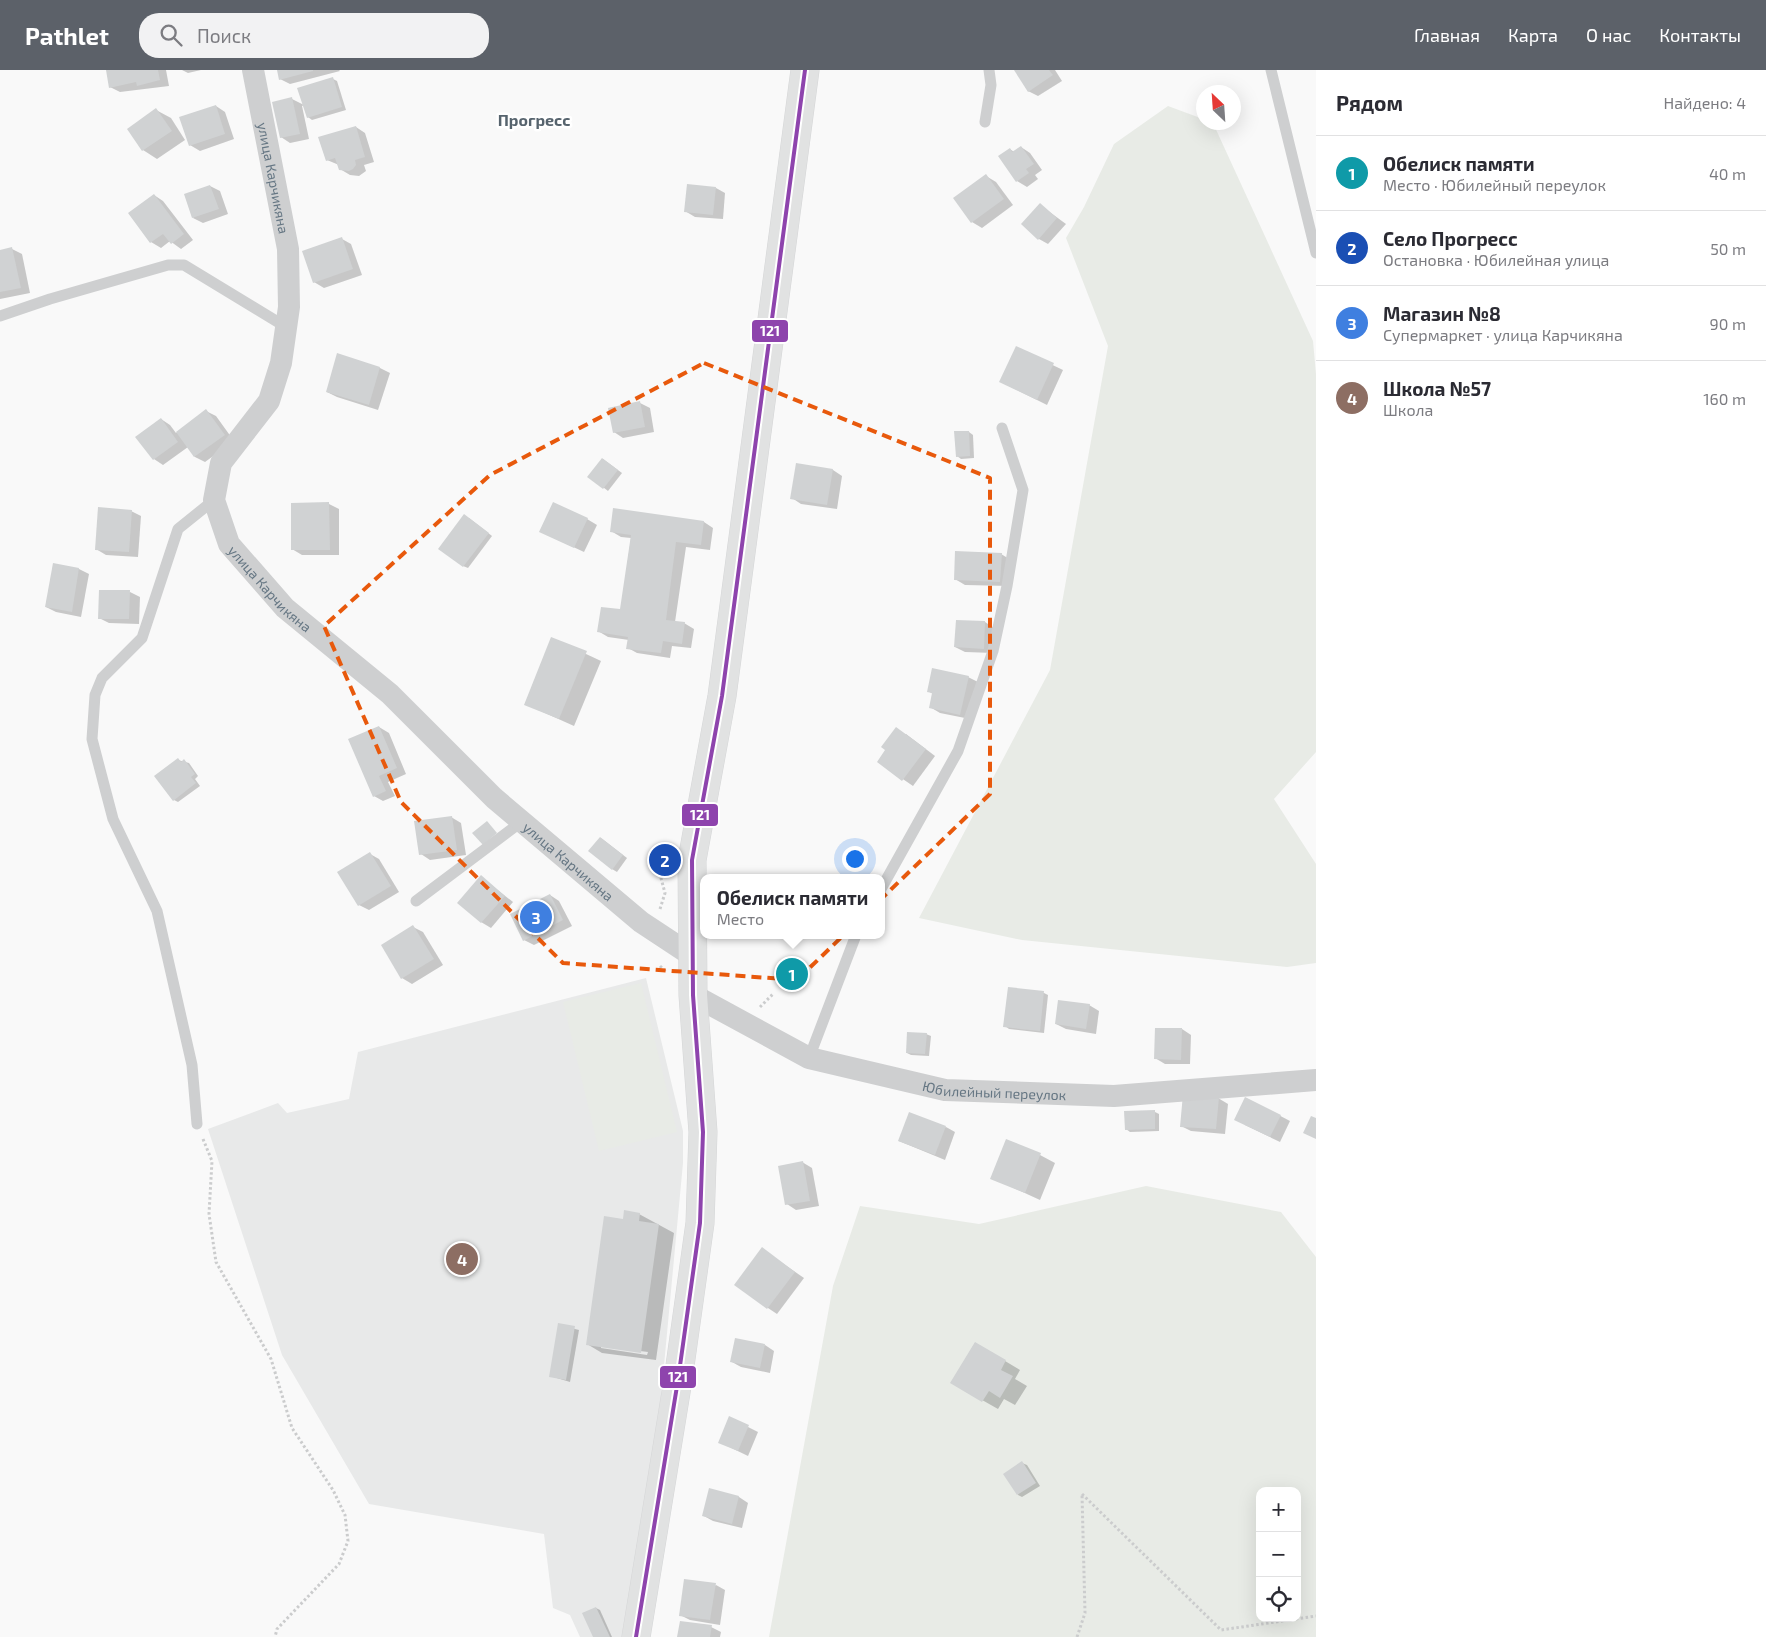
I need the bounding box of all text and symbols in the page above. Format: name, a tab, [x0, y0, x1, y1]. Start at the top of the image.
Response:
search box	[139, 13, 489, 58]
text: Pathlet	[25, 21, 109, 50]
icon: search	[157, 21, 185, 49]
text: Поиск	[197, 24, 251, 47]
text: Главная	[1414, 24, 1480, 46]
text: Карта	[1508, 24, 1558, 46]
text: О нас	[1586, 24, 1631, 46]
text: Контакты	[1659, 24, 1741, 46]
north arrow	[1196, 85, 1241, 130]
text: Рядом	[1336, 90, 1403, 115]
text: Найдено: 4	[1663, 93, 1746, 112]
district label: Прогресс	[498, 110, 570, 129]
street label: улица Карчикяна	[255, 121, 293, 235]
text: Обелиск памяти	[1383, 152, 1535, 175]
text: 1	[1349, 164, 1355, 183]
text: 40 m	[1709, 164, 1746, 183]
text: Место · Юбилейный переулок	[1383, 175, 1606, 194]
text: Село Прогресс	[1383, 227, 1518, 250]
text: 2	[1347, 239, 1357, 258]
text: 50 m	[1710, 239, 1746, 258]
text: Остановка · Юбилейная улица	[1383, 250, 1609, 269]
text: Магазин №8	[1383, 302, 1501, 325]
text: 3	[1347, 314, 1357, 333]
text: 90 m	[1710, 314, 1746, 333]
line badge: 121	[751, 319, 789, 343]
text: 121	[760, 322, 780, 339]
text: Супермаркет · улица Карчикяна	[1383, 325, 1623, 344]
text: Школа №57	[1383, 377, 1491, 400]
text: 4	[1347, 389, 1357, 408]
text: 160 m	[1703, 389, 1746, 408]
text: Школа	[1383, 400, 1433, 419]
street label: улица Карчикяна	[225, 541, 315, 635]
line badge: 121	[681, 803, 719, 827]
text: 121	[690, 806, 710, 823]
street label: улица Карчикяна	[520, 818, 618, 904]
pin: 2	[649, 841, 681, 879]
your location	[842, 846, 868, 872]
popup	[700, 874, 885, 939]
text: Обелиск памяти	[717, 886, 868, 909]
pin: 3	[520, 898, 552, 936]
text: Место	[717, 909, 764, 928]
pin: 1	[776, 955, 808, 993]
street label: Юбилейный переулок	[921, 1076, 1067, 1103]
pin: 4	[446, 1240, 478, 1278]
line badge: 121	[659, 1365, 697, 1389]
text: 121	[668, 1368, 688, 1385]
map controls	[1256, 1487, 1301, 1622]
button: +	[1256, 1487, 1301, 1532]
button: −	[1256, 1532, 1301, 1577]
button: locate	[1256, 1577, 1301, 1622]

